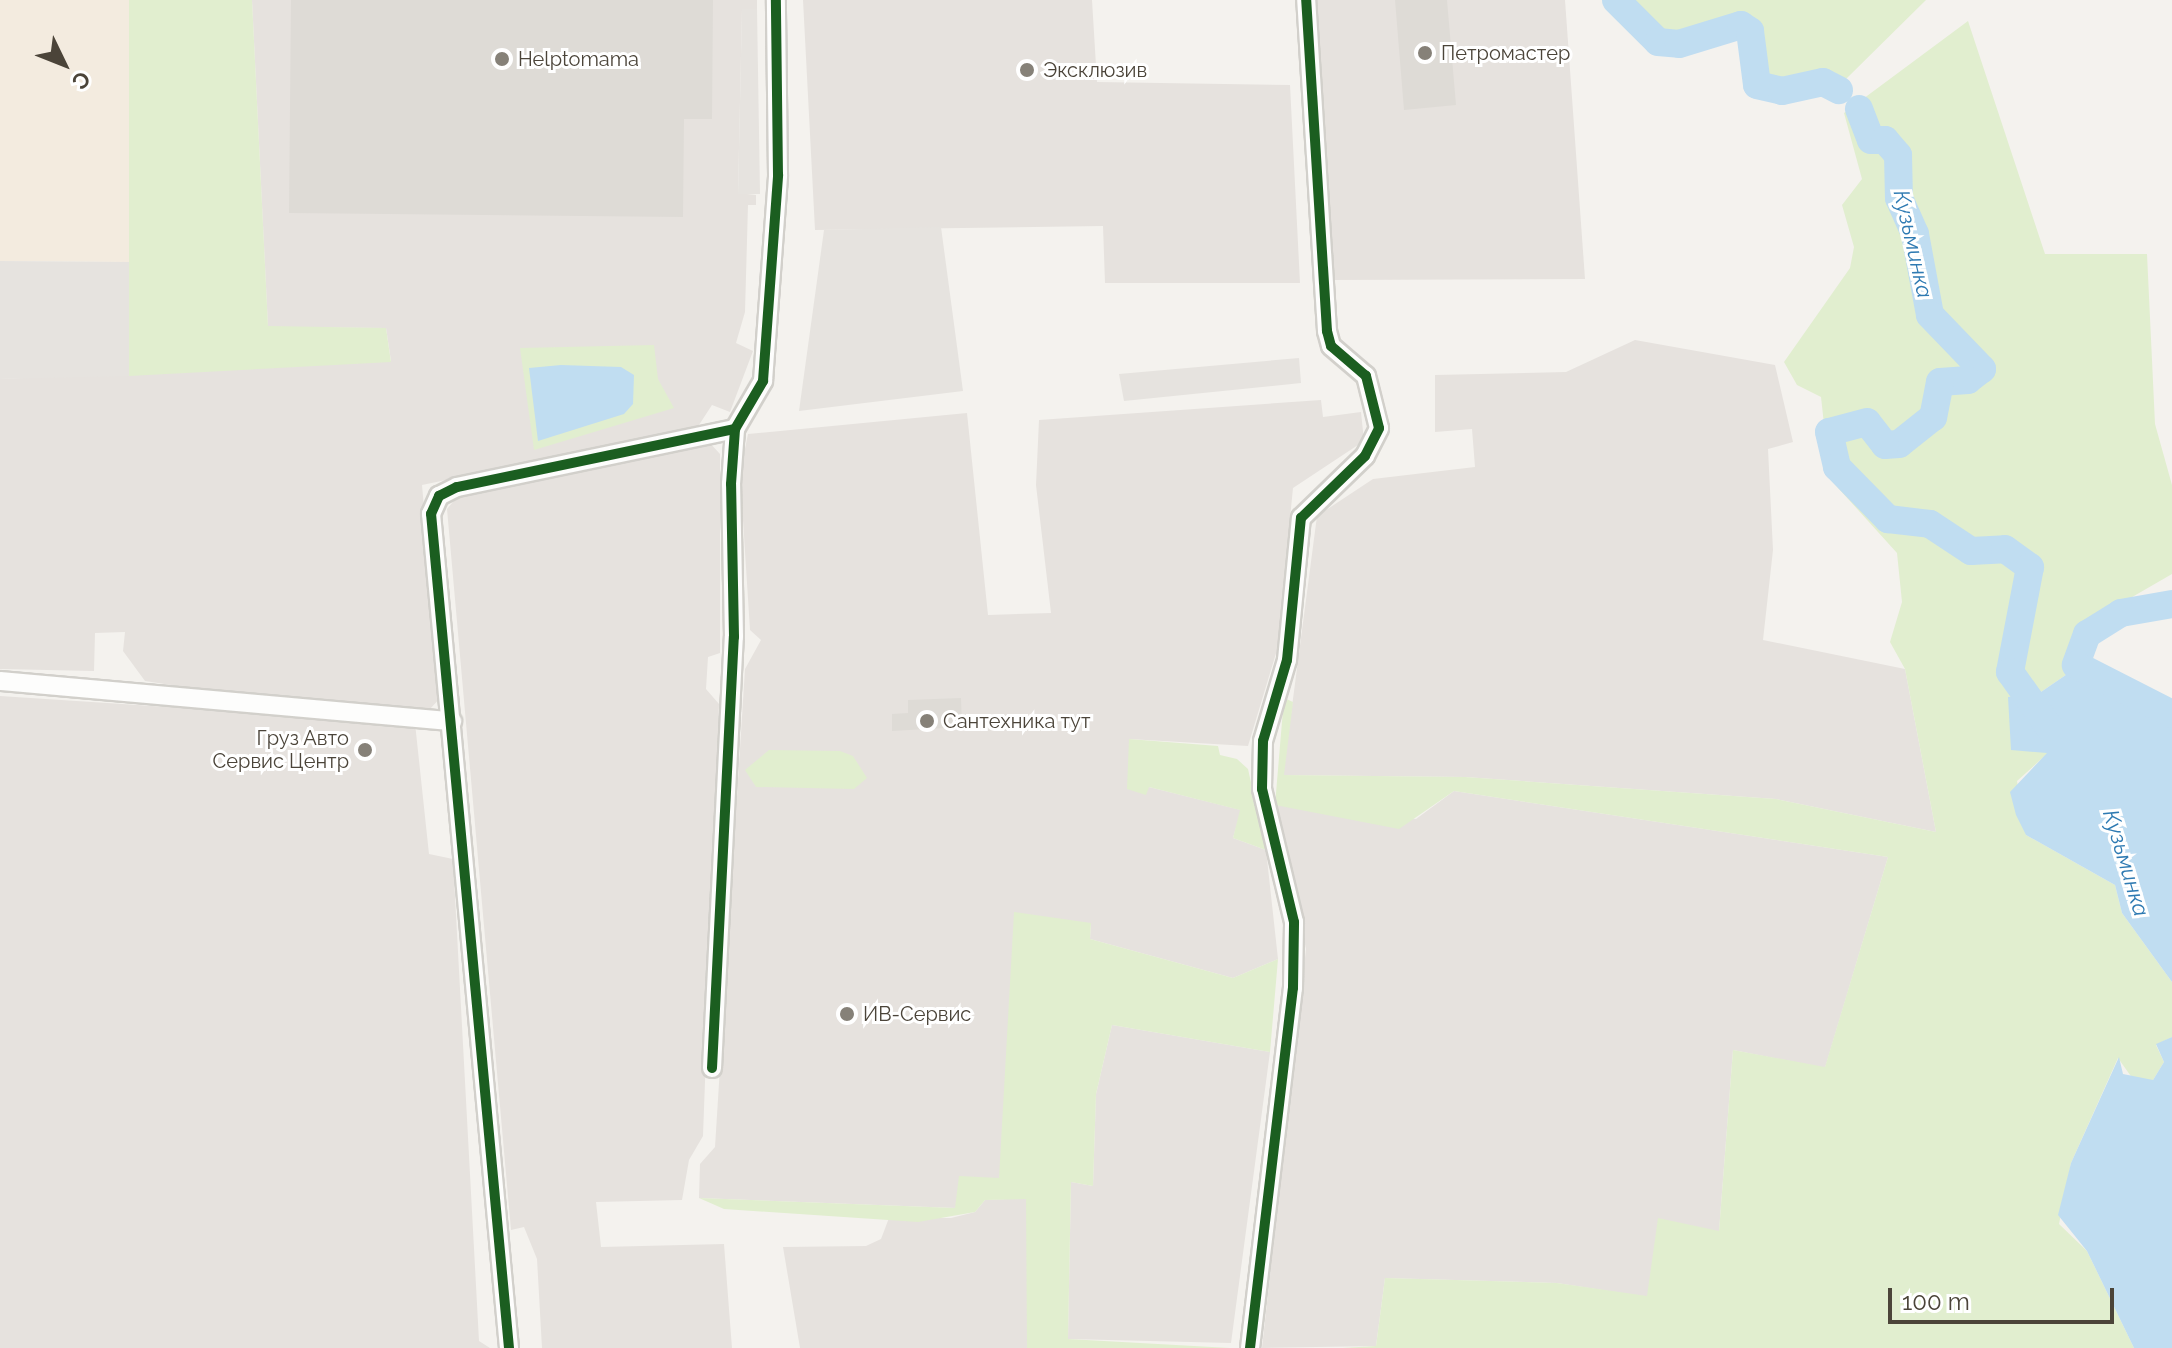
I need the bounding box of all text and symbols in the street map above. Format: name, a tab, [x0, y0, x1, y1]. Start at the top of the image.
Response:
north arrow	[24, 24, 104, 104]
place label: Петромастер	[1441, 41, 1570, 65]
marker: Петромастер	[1416, 44, 1434, 62]
place label: Helptomama	[518, 47, 639, 71]
marker: Helptomama	[493, 50, 511, 68]
place label: Эксклюзив	[1043, 58, 1147, 82]
marker: Эксклюзив	[1018, 61, 1036, 79]
text: С	[67, 66, 96, 95]
water label: Кузьминка	[1888, 187, 1938, 301]
place label: Сантехника тут	[943, 709, 1090, 733]
marker: Сантехника тут	[918, 712, 936, 730]
place label: Груз Авто Сервис Центр	[213, 726, 349, 773]
marker: Груз Авто Сервис Центр	[356, 741, 374, 759]
water label: Кузьминка	[2097, 806, 2155, 920]
place label: ИВ-Сервис	[863, 1002, 971, 1026]
marker: ИВ-Сервис	[838, 1005, 856, 1023]
scale bar	[1892, 1272, 2118, 1322]
text: 100 m	[1902, 1287, 1970, 1316]

